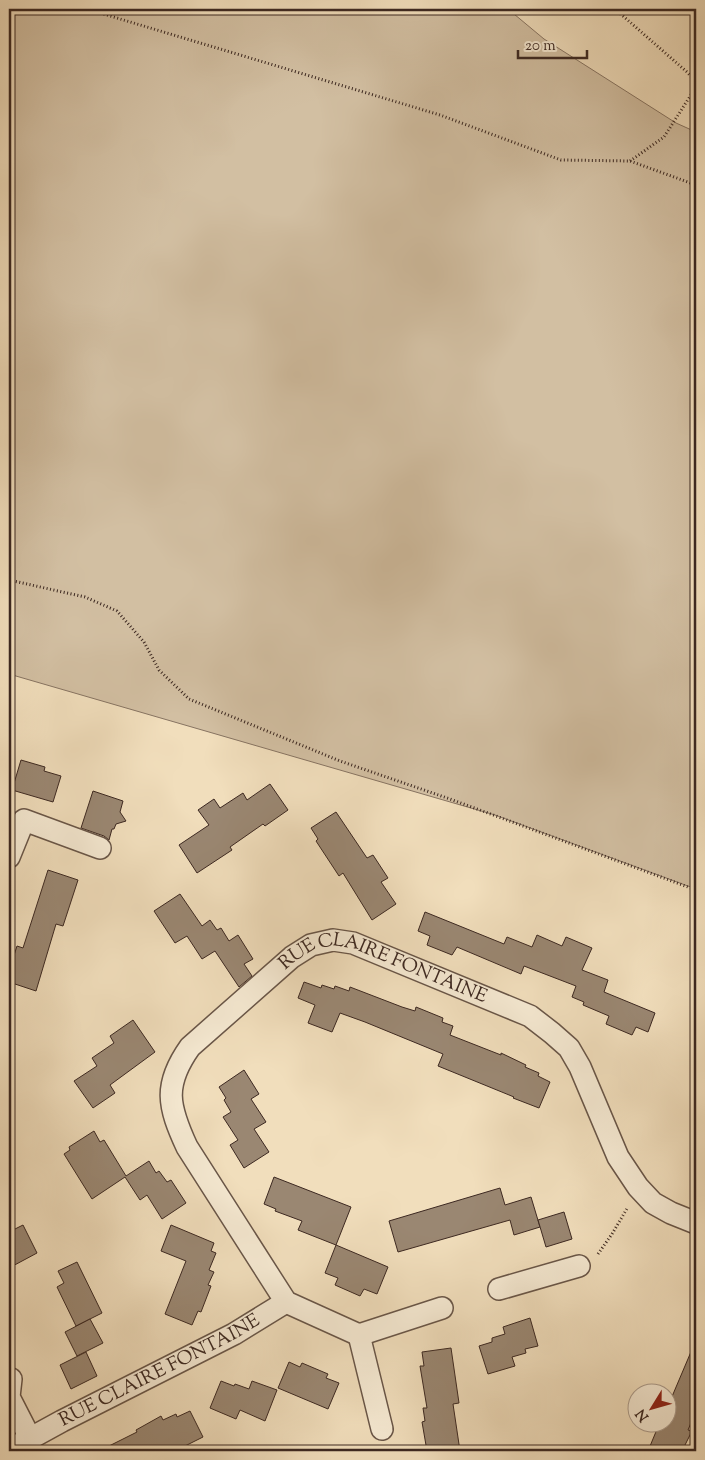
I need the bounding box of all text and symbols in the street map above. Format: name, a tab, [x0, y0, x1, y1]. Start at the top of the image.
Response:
scale bar	[518, 28, 586, 60]
text: 20 m	[525, 36, 556, 57]
street label: RUE CLAIRE FONTAINE	[273, 927, 492, 1010]
street label: RUE CLAIRE FONTAINE	[54, 1307, 266, 1434]
north arrow	[628, 1382, 678, 1432]
text: N	[632, 1404, 655, 1425]

